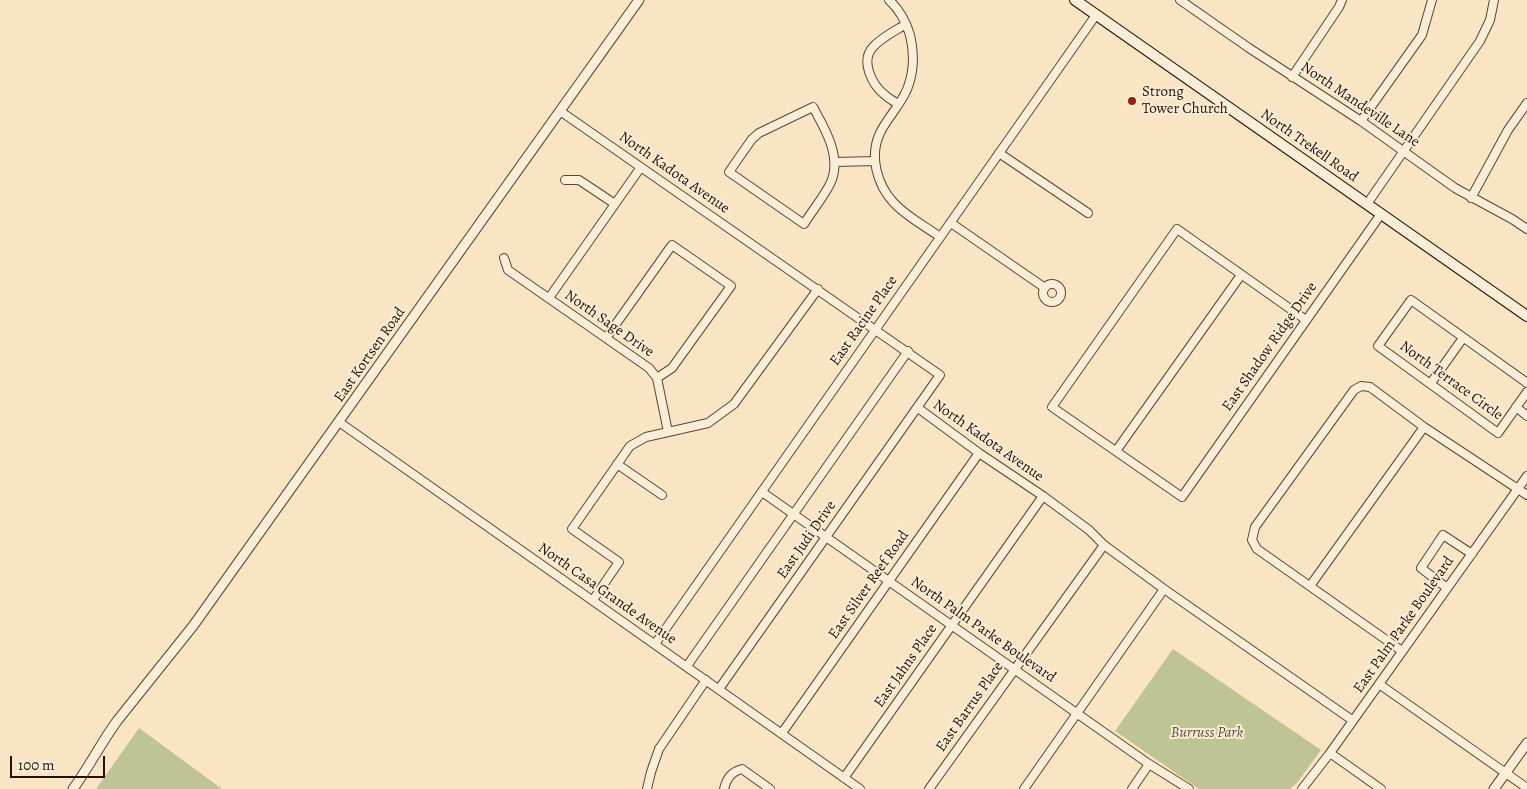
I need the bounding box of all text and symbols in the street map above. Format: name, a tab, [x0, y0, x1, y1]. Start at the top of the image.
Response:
street label: North Mandeville Lane	[1297, 59, 1423, 151]
place label: Strong Tower Church	[1142, 83, 1228, 118]
marker: Strong Tower Church	[1126, 95, 1138, 107]
street label: North Trekell Road	[1257, 106, 1361, 186]
street label: North Kadota Avenue	[615, 128, 733, 218]
street label: East Racine Place	[826, 273, 902, 369]
street label: East Shadow Ridge Drive	[1219, 279, 1321, 415]
street label: North Sage Drive	[561, 286, 657, 362]
street label: East Kortsen Road	[331, 304, 409, 406]
street label: North Terrace Circle	[1396, 337, 1506, 425]
street label: North Kadota Avenue	[929, 396, 1047, 486]
street label: East Judi Drive	[774, 498, 840, 582]
street label: East Silver Reef Road	[825, 527, 913, 643]
street label: North Casa Grande Avenue	[534, 539, 680, 649]
street label: East Palm Parke Boulevard	[1350, 553, 1458, 697]
street label: North Palm Parke Boulevard	[907, 573, 1059, 687]
street label: East Jahns Place	[871, 621, 941, 711]
street label: East Barrus Place	[932, 658, 1008, 756]
park label: Burruss Park	[1171, 724, 1243, 742]
scale bar	[12, 746, 108, 778]
text: 100 m	[18, 755, 55, 775]

